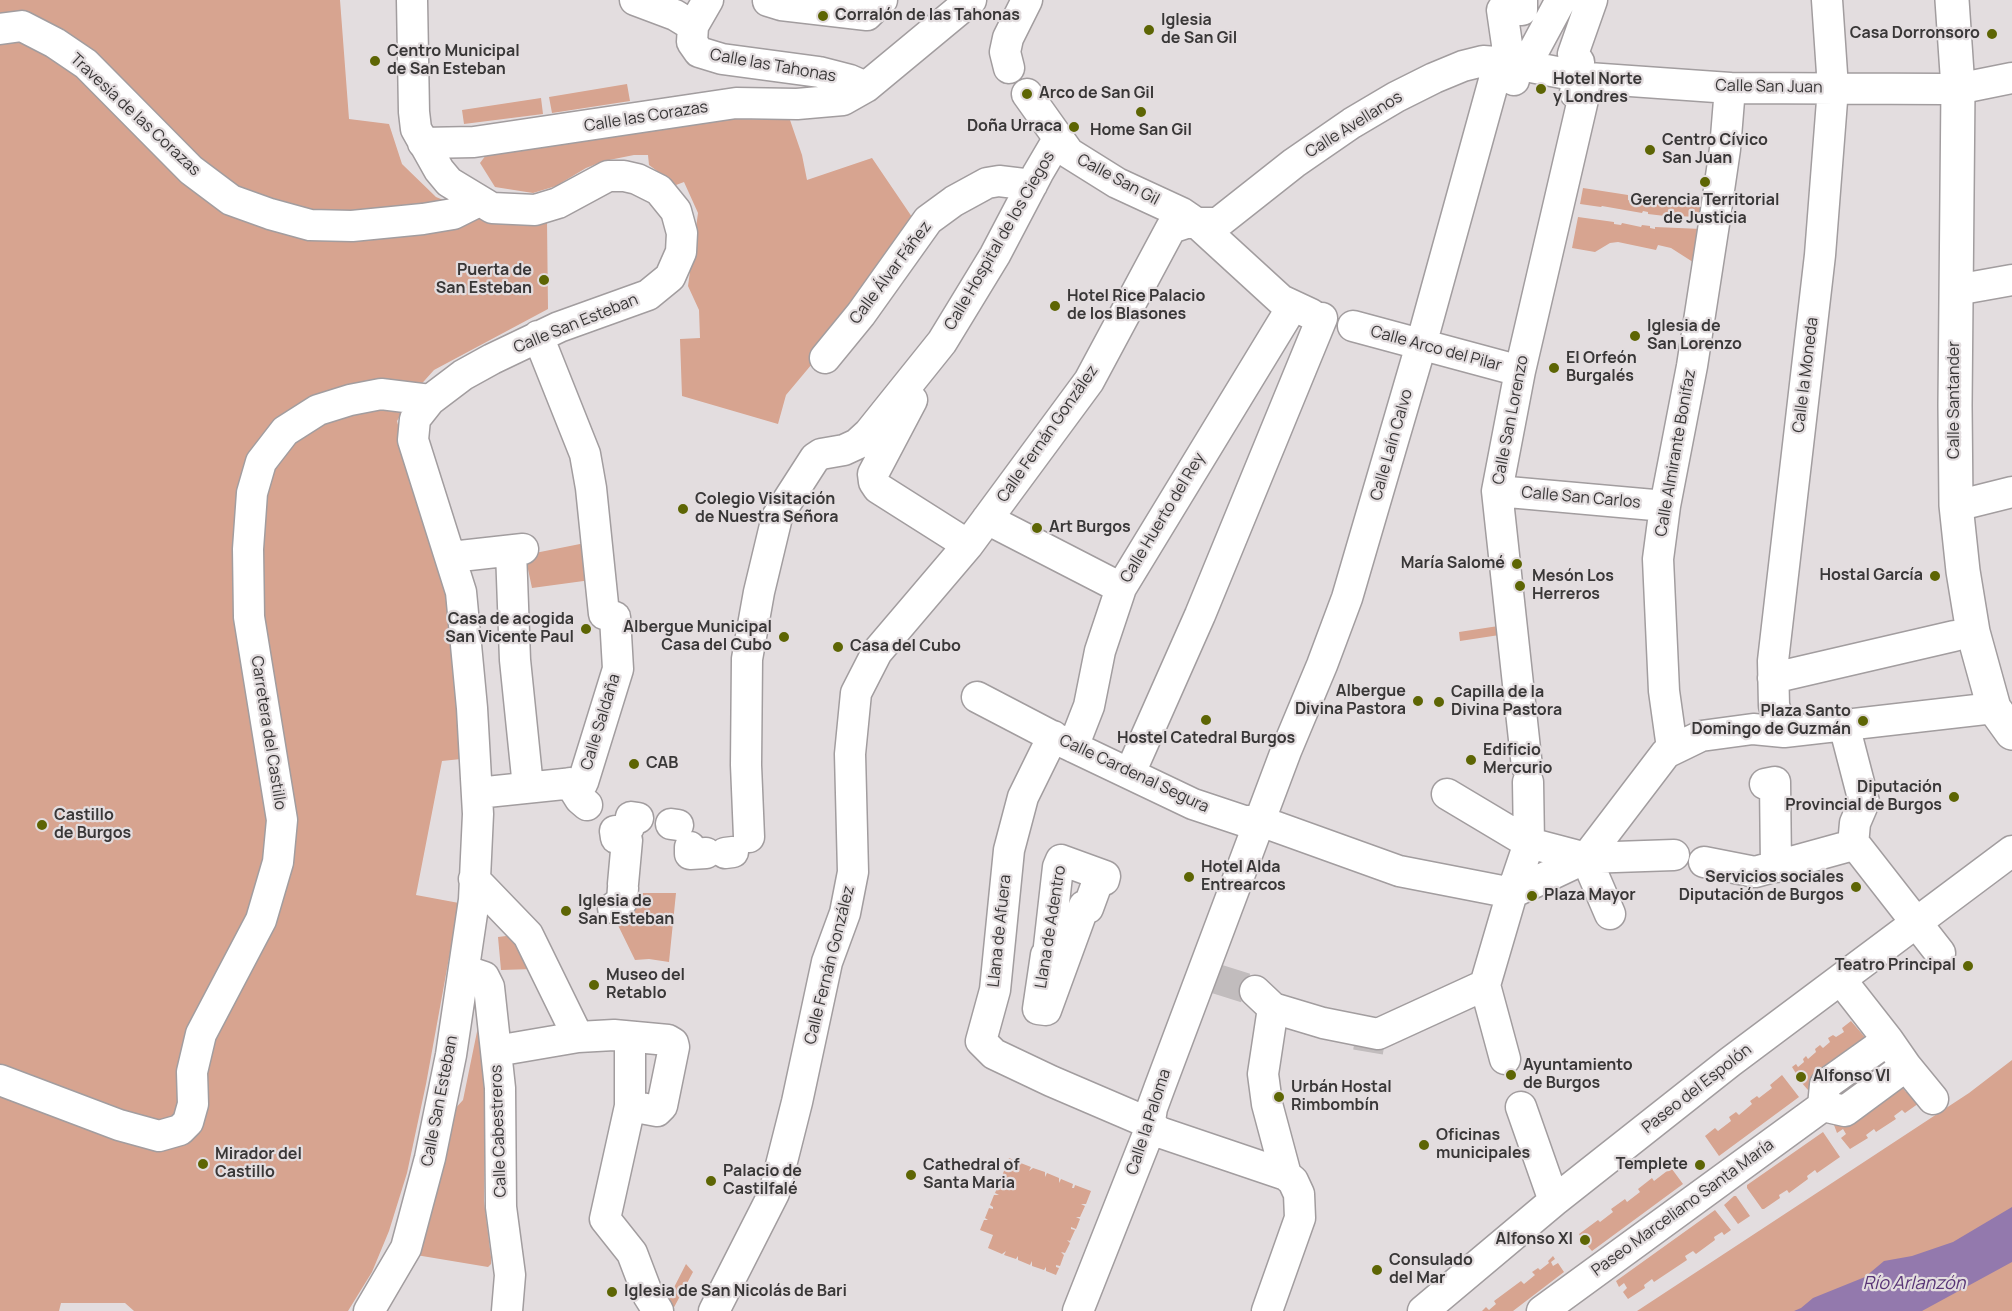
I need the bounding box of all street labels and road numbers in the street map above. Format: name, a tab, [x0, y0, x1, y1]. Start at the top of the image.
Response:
street label: Calle las Tahonas	[708, 45, 838, 87]
street label: Travesía de las Corazas	[66, 50, 204, 180]
street label: Calle San Juan	[1715, 76, 1823, 98]
street label: Calle Avellanos	[1302, 88, 1406, 162]
street label: Calle las Corazas	[583, 98, 709, 136]
street label: Calle Hospital de los Ciegos	[941, 148, 1059, 334]
street label: Calle San Gil	[1074, 150, 1162, 210]
street label: Calle Álvar Fáñez	[846, 218, 936, 328]
street label: Calle San Esteban	[511, 290, 641, 358]
street label: Calle la Moneda	[1789, 316, 1823, 434]
street label: Calle Arco del Pilar	[1368, 322, 1504, 376]
street label: Calle Santander	[1945, 341, 1965, 459]
street label: Calle San Lorenzo	[1489, 354, 1533, 486]
street label: Calle Fernán González	[993, 362, 1103, 506]
street label: Calle Almirante Bonifaz	[1652, 368, 1700, 538]
street label: Calle Laín Calvo	[1367, 387, 1417, 503]
street label: Calle Huerto del Rey	[1117, 450, 1209, 586]
street label: Calle San Carlos	[1521, 483, 1641, 513]
street label: Carretera del Castillo	[246, 655, 290, 811]
street label: Calle Saldaña	[577, 672, 625, 772]
street label: Calle Cardenal Segura	[1056, 731, 1212, 817]
street label: Llana de Adentro	[1032, 864, 1070, 990]
street label: Llana de Afuera	[985, 874, 1015, 988]
street label: Calle Fernán González	[801, 884, 859, 1046]
street label: Calle San Esteban	[418, 1034, 462, 1168]
street label: Paseo del Espolón	[1638, 1040, 1756, 1138]
street label: Calle Cabestreros	[487, 1064, 511, 1198]
street label: Calle la Paloma	[1123, 1067, 1175, 1177]
street label: Paseo Marceliano Santa María	[1588, 1135, 1778, 1281]

